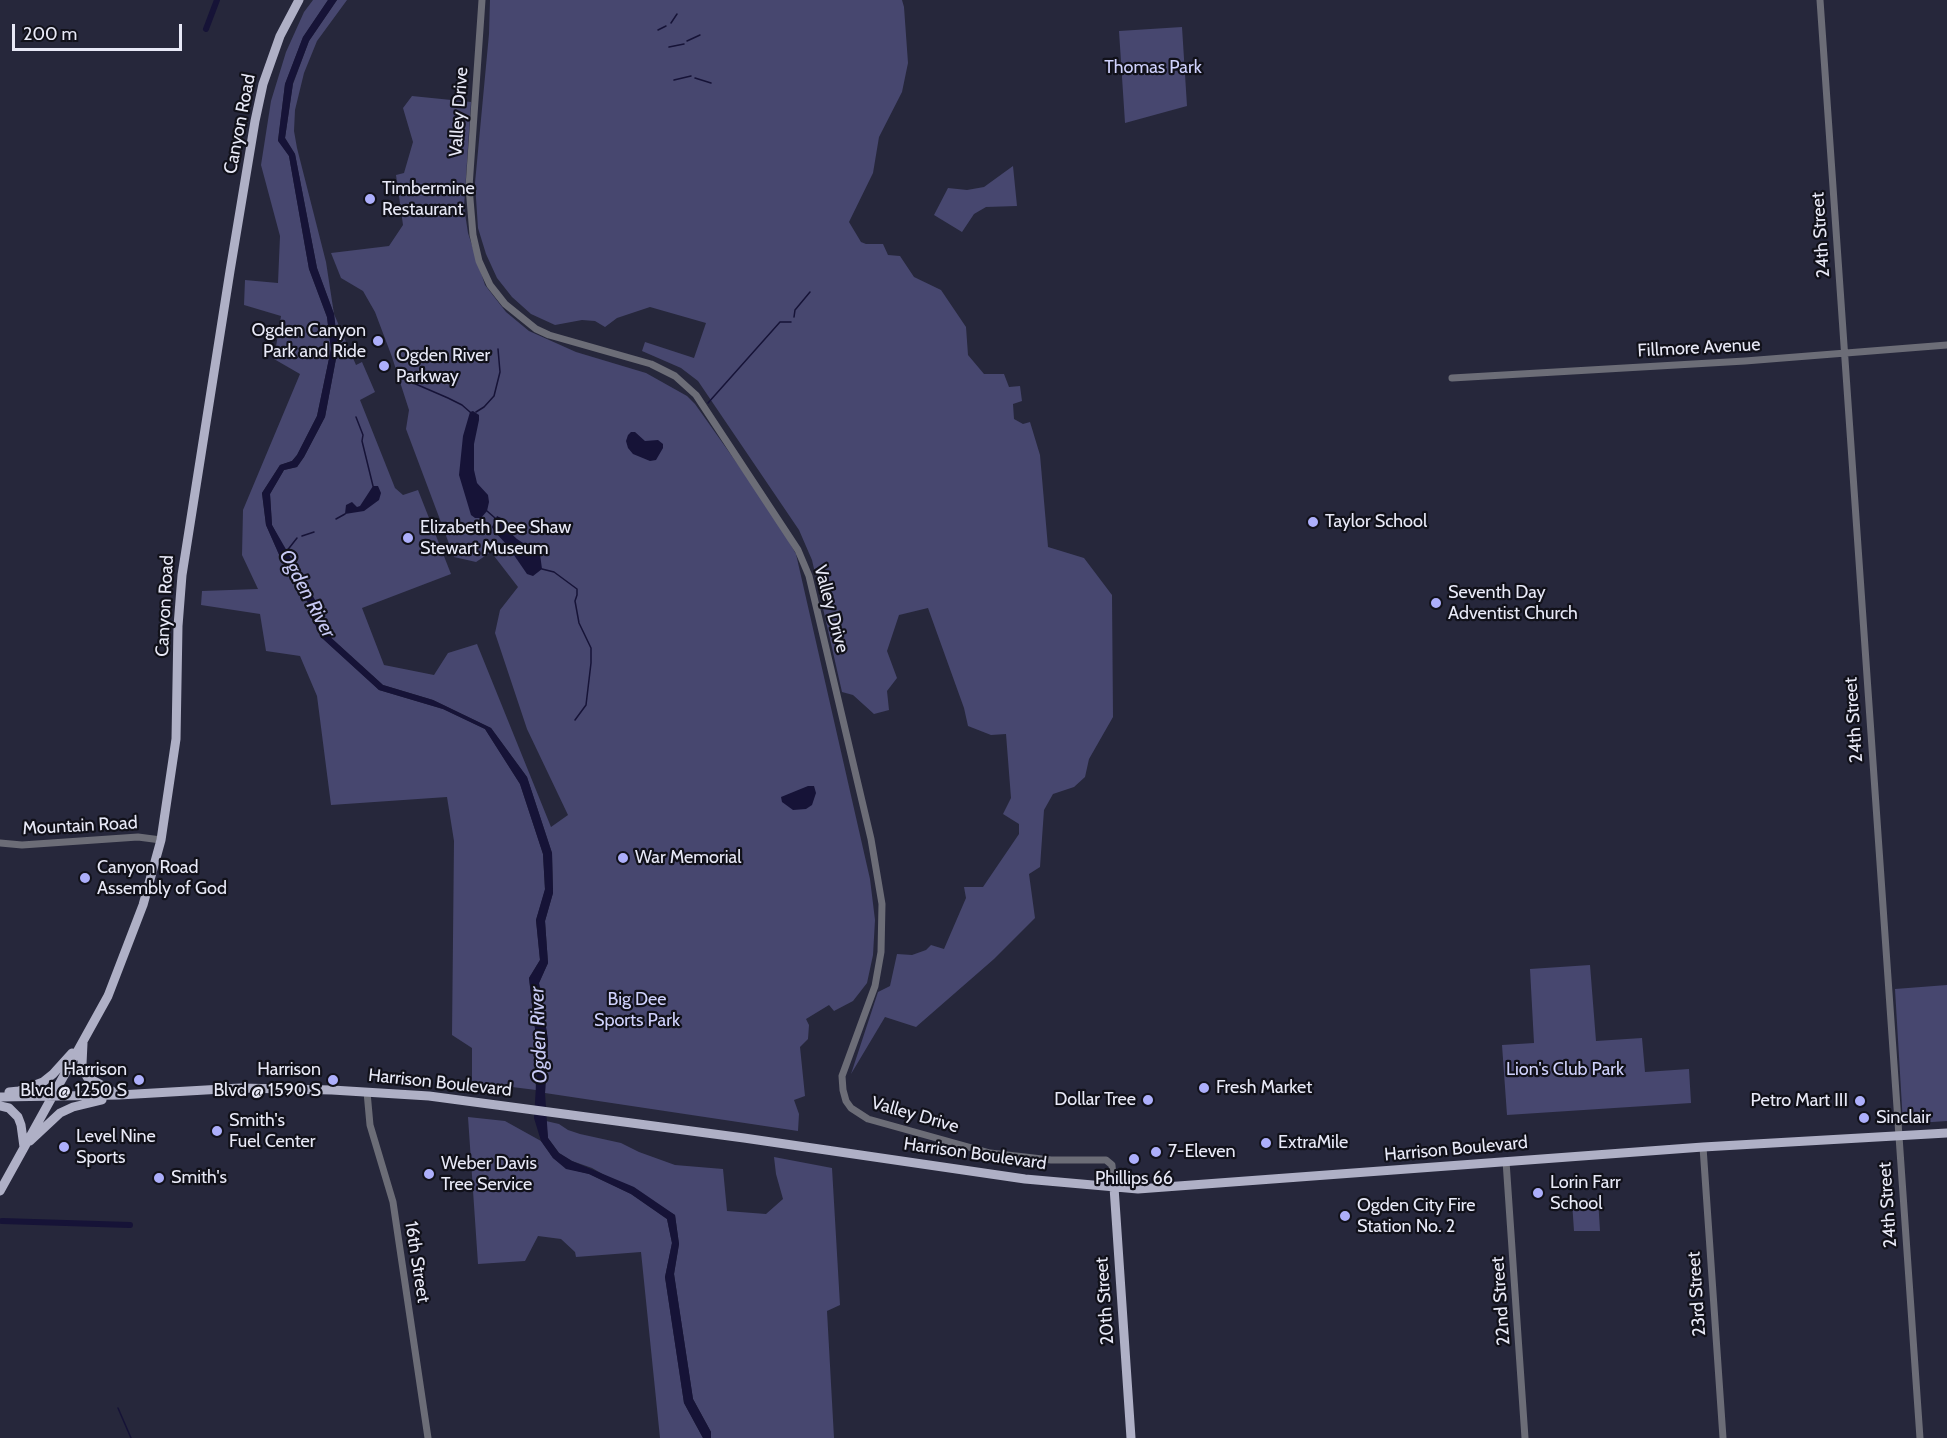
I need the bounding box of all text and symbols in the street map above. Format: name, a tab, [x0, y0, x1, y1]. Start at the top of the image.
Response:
scale bar	[15, 12, 184, 50]
text: 200 m	[23, 23, 77, 45]
park label: Thomas Park	[1104, 57, 1202, 79]
street label: Valley Drive	[445, 66, 473, 158]
street label: Canyon Road	[220, 72, 260, 176]
place label: Timbermine Restaurant	[382, 178, 475, 220]
street label: 24th Street	[1807, 191, 1835, 279]
marker: Timbermine Restaurant	[363, 192, 377, 206]
place label: Ogden Canyon Park and Ride	[252, 320, 366, 362]
marker: Ogden Canyon Park and Ride	[371, 334, 385, 348]
street label: Fillmore Avenue	[1637, 334, 1761, 362]
place label: Ogden River Parkway	[396, 345, 490, 388]
marker: Ogden River Parkway	[377, 359, 391, 373]
place label: Taylor School	[1325, 511, 1427, 533]
marker: Taylor School	[1306, 515, 1320, 529]
place label: Elizabeth Dee Shaw Stewart Museum	[420, 517, 571, 560]
marker: Elizabeth Dee Shaw Stewart Museum	[401, 531, 415, 545]
water label: Ogden River	[274, 546, 340, 642]
street label: Canyon Road	[152, 555, 178, 657]
street label: Valley Drive	[809, 563, 853, 655]
place label: Seventh Day Adventist Church	[1448, 582, 1578, 624]
marker: Seventh Day Adventist Church	[1429, 596, 1443, 610]
street label: 24th Street	[1840, 676, 1868, 764]
street label: Mountain Road	[22, 812, 138, 840]
place label: War Memorial	[635, 847, 741, 869]
marker: War Memorial	[616, 851, 630, 865]
place label: Canyon Road Assembly of God	[97, 857, 227, 900]
marker: Canyon Road Assembly of God	[78, 871, 92, 885]
water label: Ogden River	[525, 986, 553, 1084]
park label: Big Dee Sports Park	[594, 989, 680, 1032]
place label: Harrison Blvd @ 1250 S	[20, 1059, 127, 1102]
place label: Harrison Blvd @ 1590 S	[213, 1059, 321, 1102]
park label: Lion's Club Park	[1506, 1059, 1624, 1081]
street label: Harrison Boulevard	[367, 1065, 513, 1101]
marker: Harrison Blvd @ 1250 S	[132, 1073, 146, 1087]
marker: Harrison Blvd @ 1590 S	[326, 1073, 340, 1087]
place label: Fresh Market	[1216, 1077, 1312, 1099]
marker: Fresh Market	[1197, 1081, 1211, 1095]
place label: Dollar Tree	[1054, 1089, 1136, 1111]
place label: Petro Mart III	[1751, 1090, 1848, 1112]
street label: Valley Drive	[869, 1092, 961, 1138]
marker: Dollar Tree	[1141, 1093, 1155, 1107]
marker: Petro Mart III	[1853, 1094, 1867, 1108]
place label: Sinclair	[1876, 1107, 1931, 1129]
place label: Smith's Fuel Center	[229, 1110, 316, 1152]
marker: Sinclair	[1857, 1111, 1871, 1125]
marker: Smith's Fuel Center	[210, 1124, 224, 1138]
place label: Level Nine Sports	[76, 1126, 156, 1168]
place label: ExtraMile	[1278, 1132, 1348, 1154]
street label: Harrison Boulevard	[1383, 1132, 1529, 1166]
street label: Harrison Boulevard	[902, 1133, 1048, 1175]
marker: ExtraMile	[1259, 1136, 1273, 1150]
marker: Level Nine Sports	[57, 1140, 71, 1154]
place label: 7-Eleven	[1168, 1141, 1236, 1163]
marker: 7-Eleven	[1149, 1145, 1163, 1159]
marker: Phillips 66	[1127, 1152, 1141, 1166]
place label: Weber Davis Tree Service	[441, 1153, 537, 1196]
street label: 24th Street	[1874, 1161, 1902, 1249]
place label: Smith's	[171, 1167, 227, 1189]
marker: Weber Davis Tree Service	[422, 1167, 436, 1181]
place label: Phillips 66	[1095, 1168, 1173, 1190]
marker: Smith's	[152, 1171, 166, 1185]
place label: Lorin Farr School	[1550, 1172, 1621, 1214]
marker: Lorin Farr School	[1531, 1186, 1545, 1200]
place label: Ogden City Fire Station No. 2	[1357, 1195, 1475, 1238]
marker: Ogden City Fire Station No. 2	[1338, 1209, 1352, 1223]
street label: 16th Street	[400, 1220, 434, 1304]
street label: 23rd Street	[1683, 1251, 1711, 1337]
street label: 20th Street	[1091, 1256, 1119, 1346]
street label: 22nd Street	[1487, 1256, 1515, 1346]

